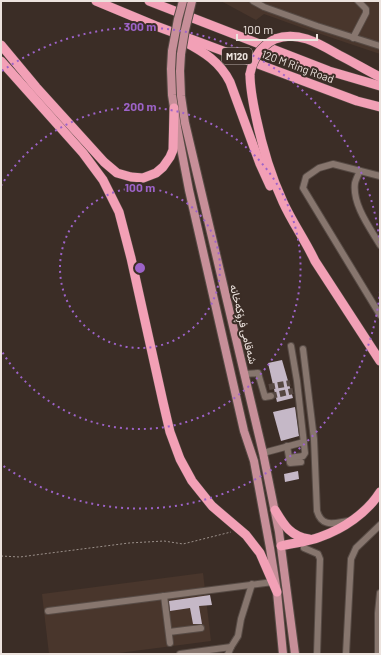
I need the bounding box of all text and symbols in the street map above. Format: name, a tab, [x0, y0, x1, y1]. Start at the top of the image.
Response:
scale bar	[237, 16, 317, 42]
text: 300 m	[124, 19, 156, 33]
text: 100 m	[243, 22, 273, 36]
street label: 120 M Ring Road	[260, 47, 336, 85]
road number: M120	[222, 48, 252, 64]
text: 200 m	[124, 99, 156, 113]
text: 100 m	[125, 180, 155, 194]
centre of rings	[133, 261, 147, 275]
street label: شەقامی فڕۆکەخانە	[225, 283, 260, 366]

